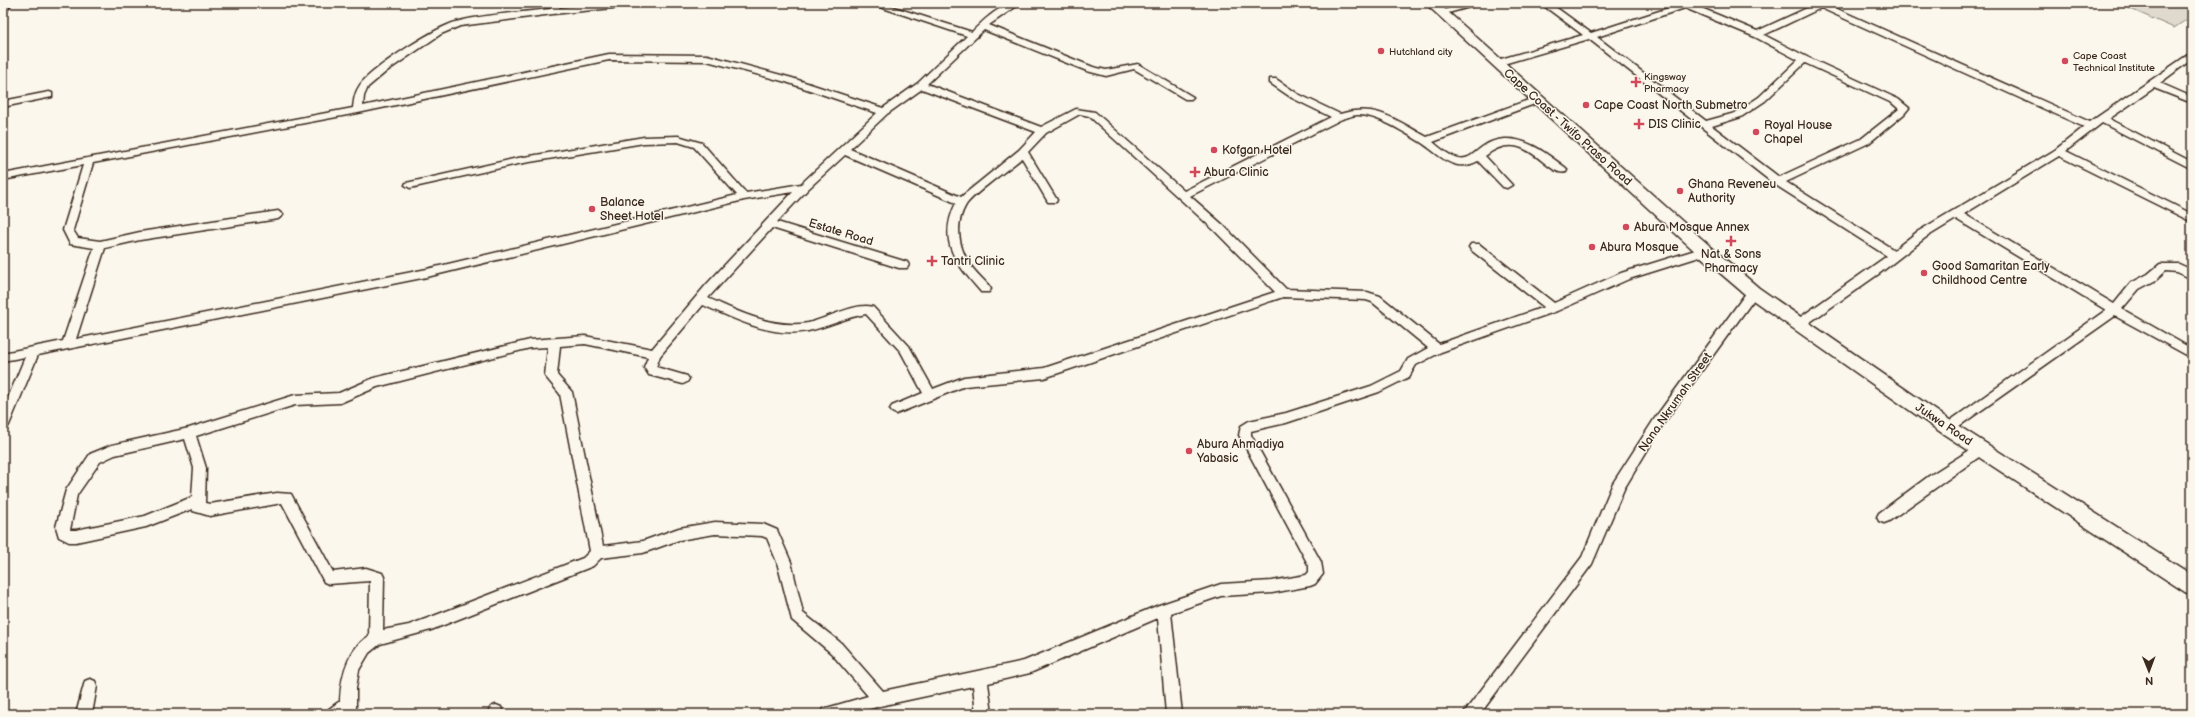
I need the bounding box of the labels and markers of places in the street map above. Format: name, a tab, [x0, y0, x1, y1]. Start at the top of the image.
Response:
marker: Hutchland city	[1376, 46, 1386, 56]
place label: Hutchland city	[1389, 46, 1453, 58]
place label: Cape Coast Technical Institute	[2073, 50, 2155, 74]
marker: Cape Coast Technical Institute	[2060, 56, 2070, 66]
place label: Kingsway Pharmacy	[1644, 71, 1689, 95]
marker: Kingsway Pharmacy	[1631, 77, 1641, 87]
place label: Cape Coast North Submetro	[1594, 98, 1748, 113]
marker: Cape Coast North Submetro	[1581, 100, 1591, 110]
place label: DIS Clinic	[1648, 117, 1701, 132]
marker: DIS Clinic	[1633, 118, 1645, 130]
place label: Royal House Chapel	[1764, 118, 1832, 147]
marker: Royal House Chapel	[1751, 127, 1761, 137]
place label: Kofgan Hotel	[1222, 143, 1292, 158]
marker: Kofgan Hotel	[1209, 145, 1219, 155]
place label: Abura Clinic	[1204, 165, 1269, 180]
marker: Abura Clinic	[1189, 166, 1201, 178]
place label: Ghana Reveneu Authority	[1688, 177, 1776, 206]
marker: Ghana Reveneu Authority	[1675, 186, 1685, 196]
place label: Balance Sheet Hotel	[600, 195, 664, 224]
marker: Balance Sheet Hotel	[587, 204, 597, 214]
place label: Abura Mosque Annex	[1634, 220, 1750, 235]
marker: Abura Mosque Annex	[1621, 222, 1631, 232]
marker: Nat & Sons Pharmacy	[1726, 236, 1736, 246]
place label: Abura Mosque	[1600, 240, 1679, 255]
marker: Abura Mosque	[1587, 242, 1597, 252]
place label: Nat & Sons Pharmacy	[1701, 247, 1761, 276]
place label: Tantri Clinic	[941, 254, 1005, 269]
marker: Tantri Clinic	[926, 255, 938, 267]
place label: Good Samaritan Early Childhood Centre	[1932, 259, 2050, 288]
marker: Good Samaritan Early Childhood Centre	[1919, 268, 1929, 278]
place label: Abura Ahmadiya Yabasic	[1196, 437, 1284, 466]
marker: Abura Ahmadiya Yabasic	[1184, 446, 1194, 456]

